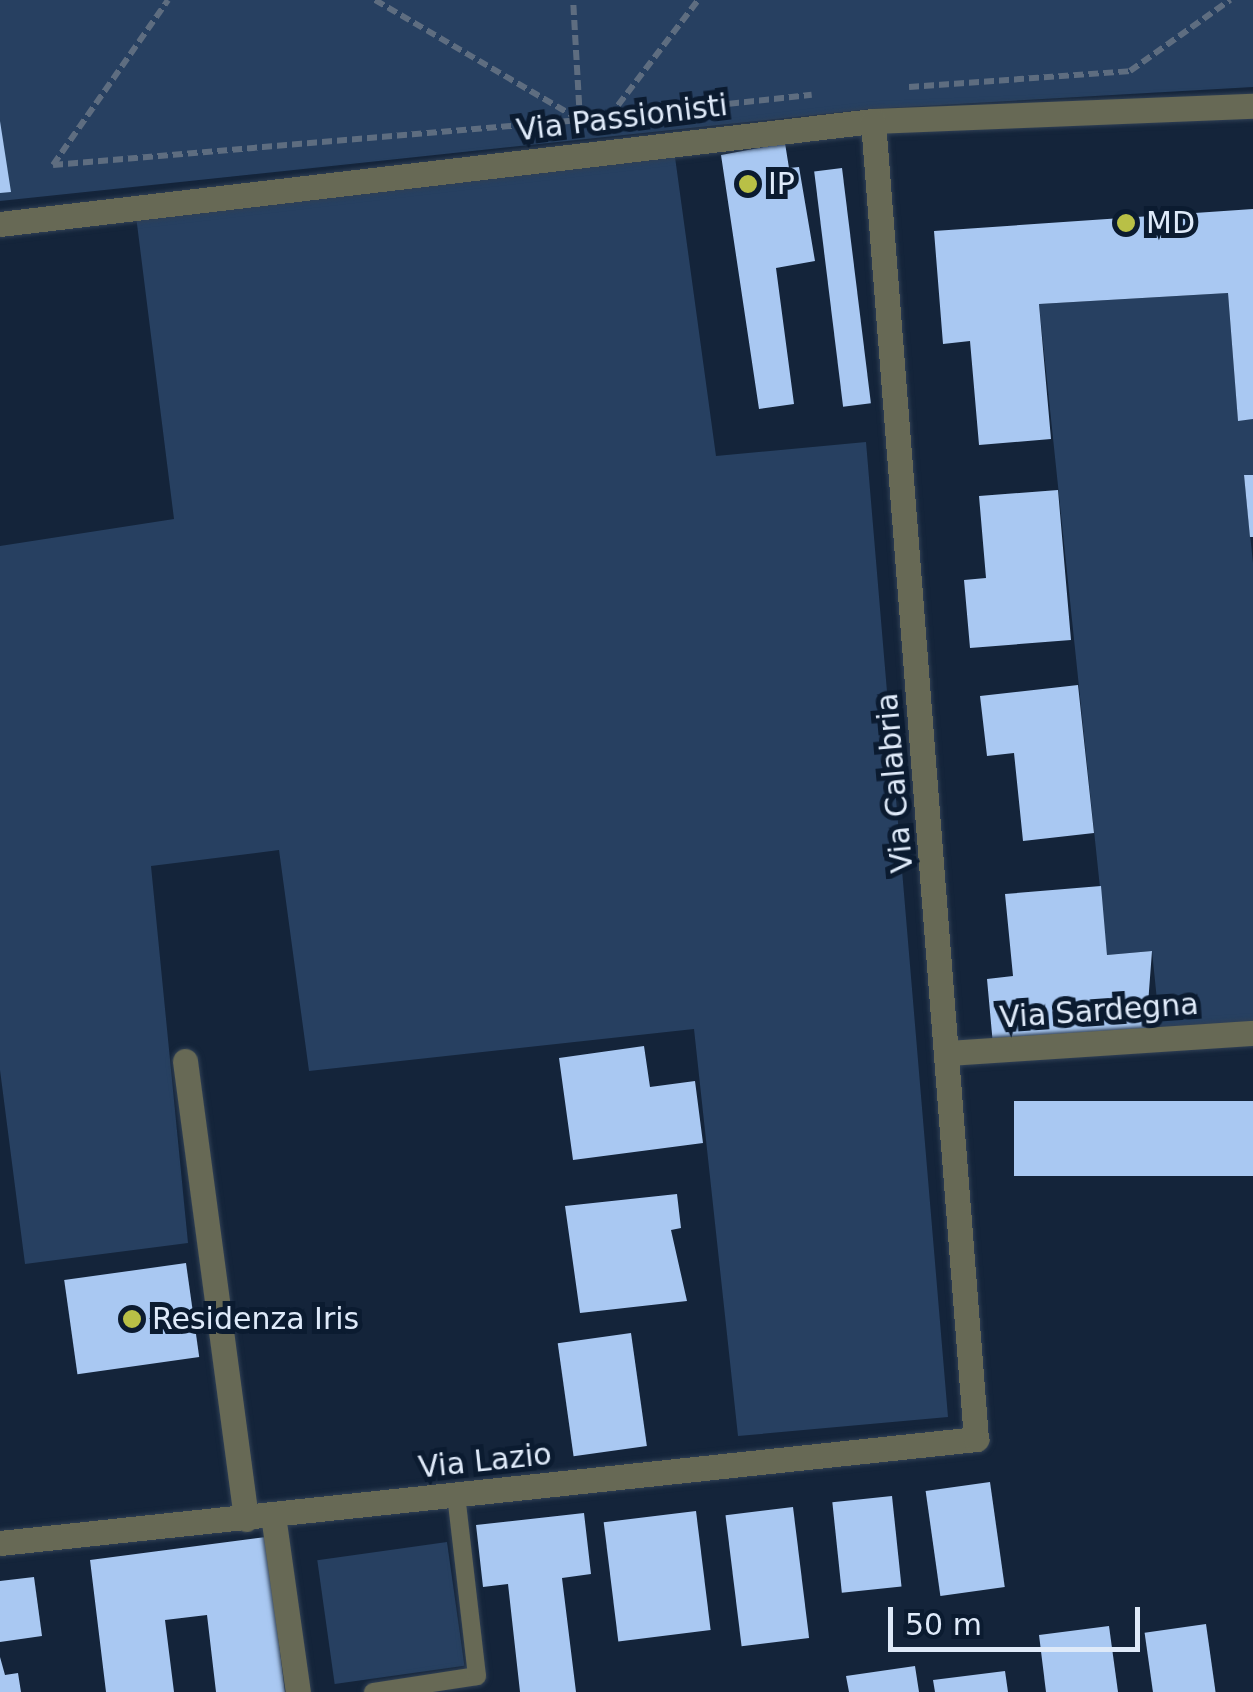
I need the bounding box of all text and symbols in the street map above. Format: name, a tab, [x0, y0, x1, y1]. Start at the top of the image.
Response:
street label: Via Passionisti	[514, 87, 730, 149]
place label: IP	[768, 166, 795, 202]
marker: IP	[737, 173, 759, 195]
place label: MD	[1146, 205, 1195, 241]
marker: MD	[1115, 212, 1137, 234]
street label: Via Calabria	[869, 692, 921, 874]
street label: Via Sardegna	[998, 986, 1200, 1036]
place label: Residenza Iris	[152, 1301, 359, 1337]
marker: Residenza Iris	[121, 1308, 143, 1330]
street label: Via Lazio	[417, 1436, 553, 1486]
scale bar	[893, 1587, 1146, 1649]
text: 50 m	[905, 1607, 982, 1642]

